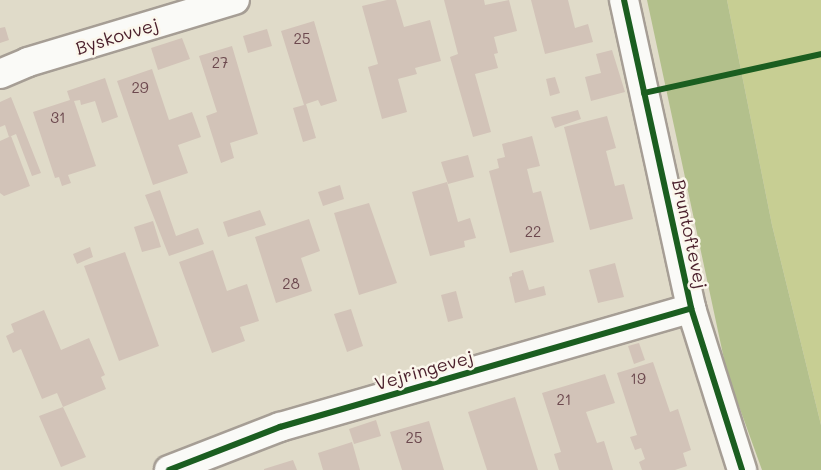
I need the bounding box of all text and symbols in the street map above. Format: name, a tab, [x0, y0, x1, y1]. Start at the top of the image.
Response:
street label: Byskovvej	[73, 13, 161, 59]
house number: 25	[293, 30, 311, 48]
house number: 27	[212, 54, 228, 72]
house number: 29	[131, 79, 149, 97]
house number: 31	[50, 109, 66, 127]
street label: Bruntoftevej	[668, 177, 712, 291]
house number: 22	[525, 223, 541, 241]
house number: 28	[282, 275, 300, 293]
street label: Vejringevej	[372, 346, 476, 394]
house number: 19	[630, 370, 646, 388]
house number: 21	[556, 391, 572, 409]
house number: 25	[405, 429, 423, 447]

